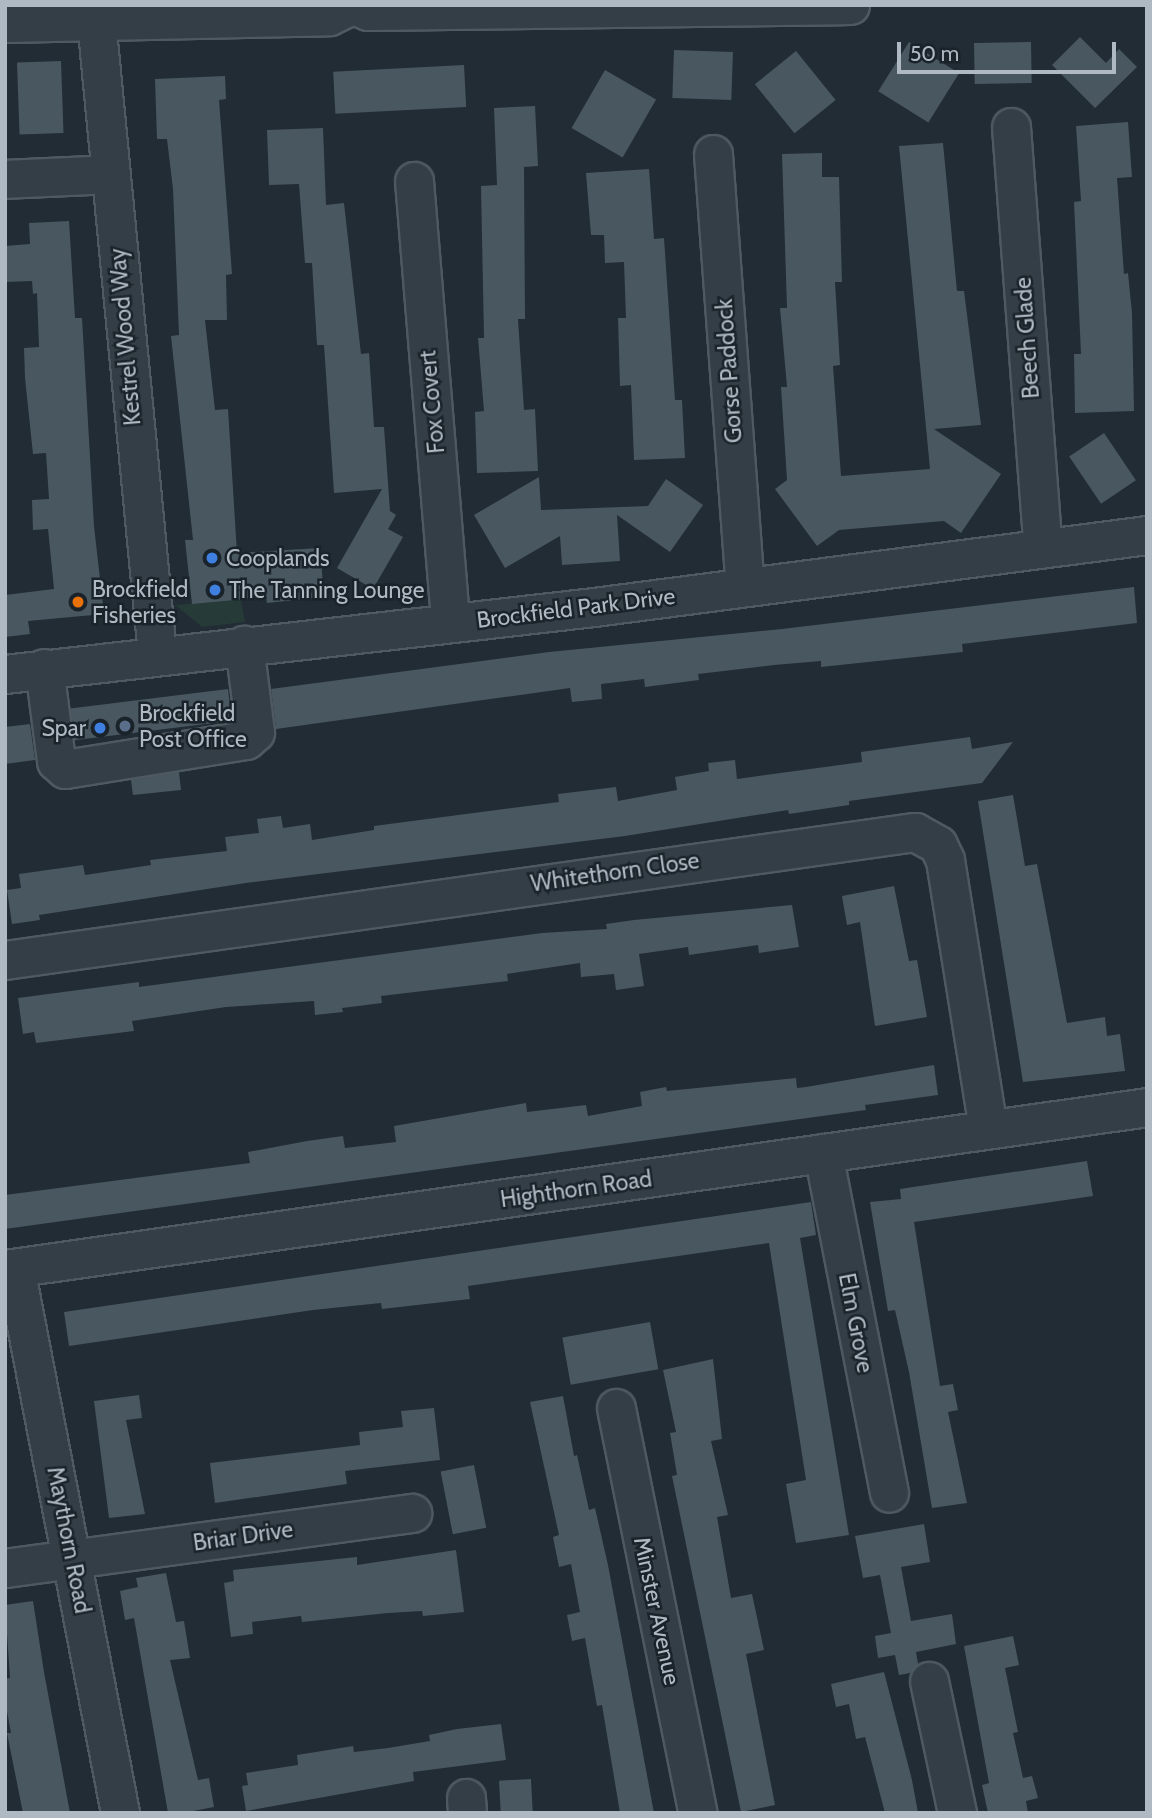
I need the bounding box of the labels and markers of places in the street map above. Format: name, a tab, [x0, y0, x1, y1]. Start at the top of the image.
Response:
place label: Cooplands	[226, 544, 330, 572]
marker: Cooplands	[204, 550, 220, 566]
place label: Brockfield Fisheries	[92, 575, 188, 629]
place label: The Tanning Lounge	[229, 576, 425, 604]
marker: The Tanning Lounge	[207, 582, 223, 598]
marker: Brockfield Fisheries	[70, 594, 86, 610]
place label: Brockfield Post Office	[139, 699, 247, 753]
place label: Spar	[42, 714, 86, 742]
marker: Brockfield Post Office	[117, 718, 133, 734]
marker: Spar	[92, 720, 108, 736]

